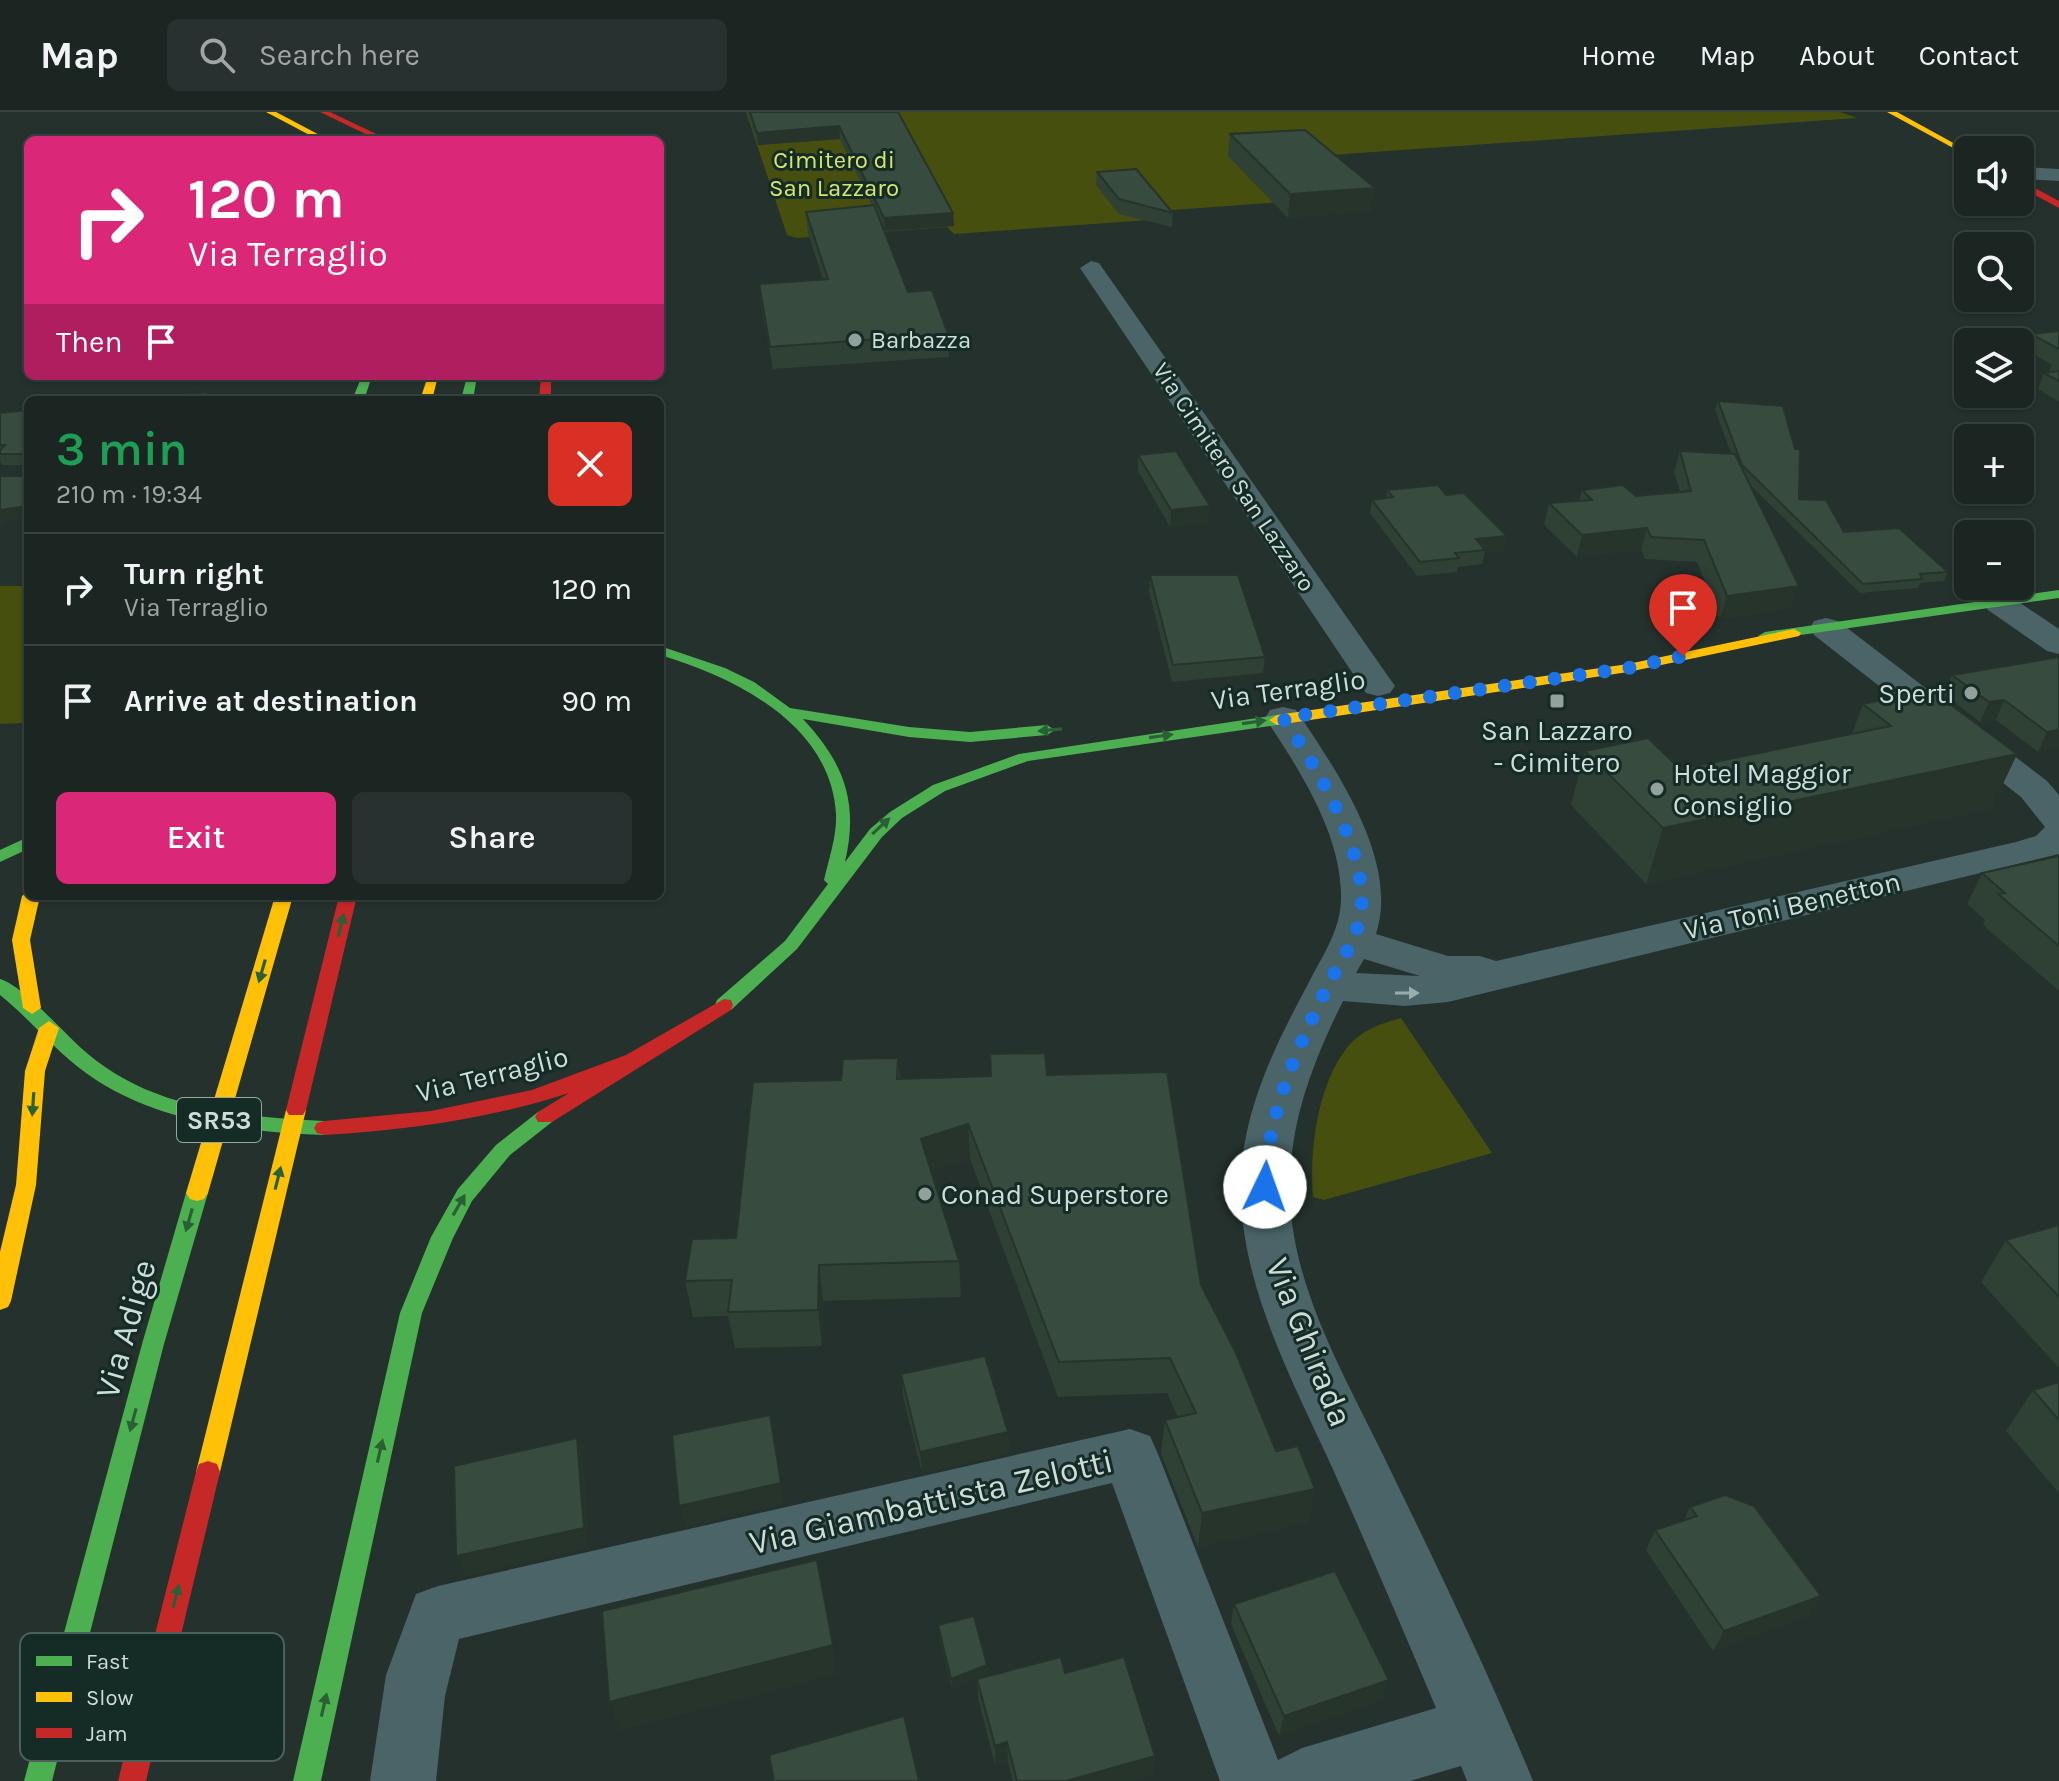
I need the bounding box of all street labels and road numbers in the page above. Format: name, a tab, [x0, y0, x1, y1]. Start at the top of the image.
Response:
street label: Via Cimitero San Lazzaro	[1147, 357, 1321, 597]
street label: Via Terraglio	[1209, 662, 1367, 717]
street label: Via Toni Benetton	[1681, 865, 1904, 946]
street label: Via Terraglio	[413, 1040, 572, 1109]
road number: SR53	[177, 1098, 261, 1142]
street label: Via Ghirada	[1257, 1252, 1361, 1433]
street label: Via Adige	[87, 1255, 165, 1403]
street label: Via Giambattista Zelotti	[746, 1441, 1117, 1563]

